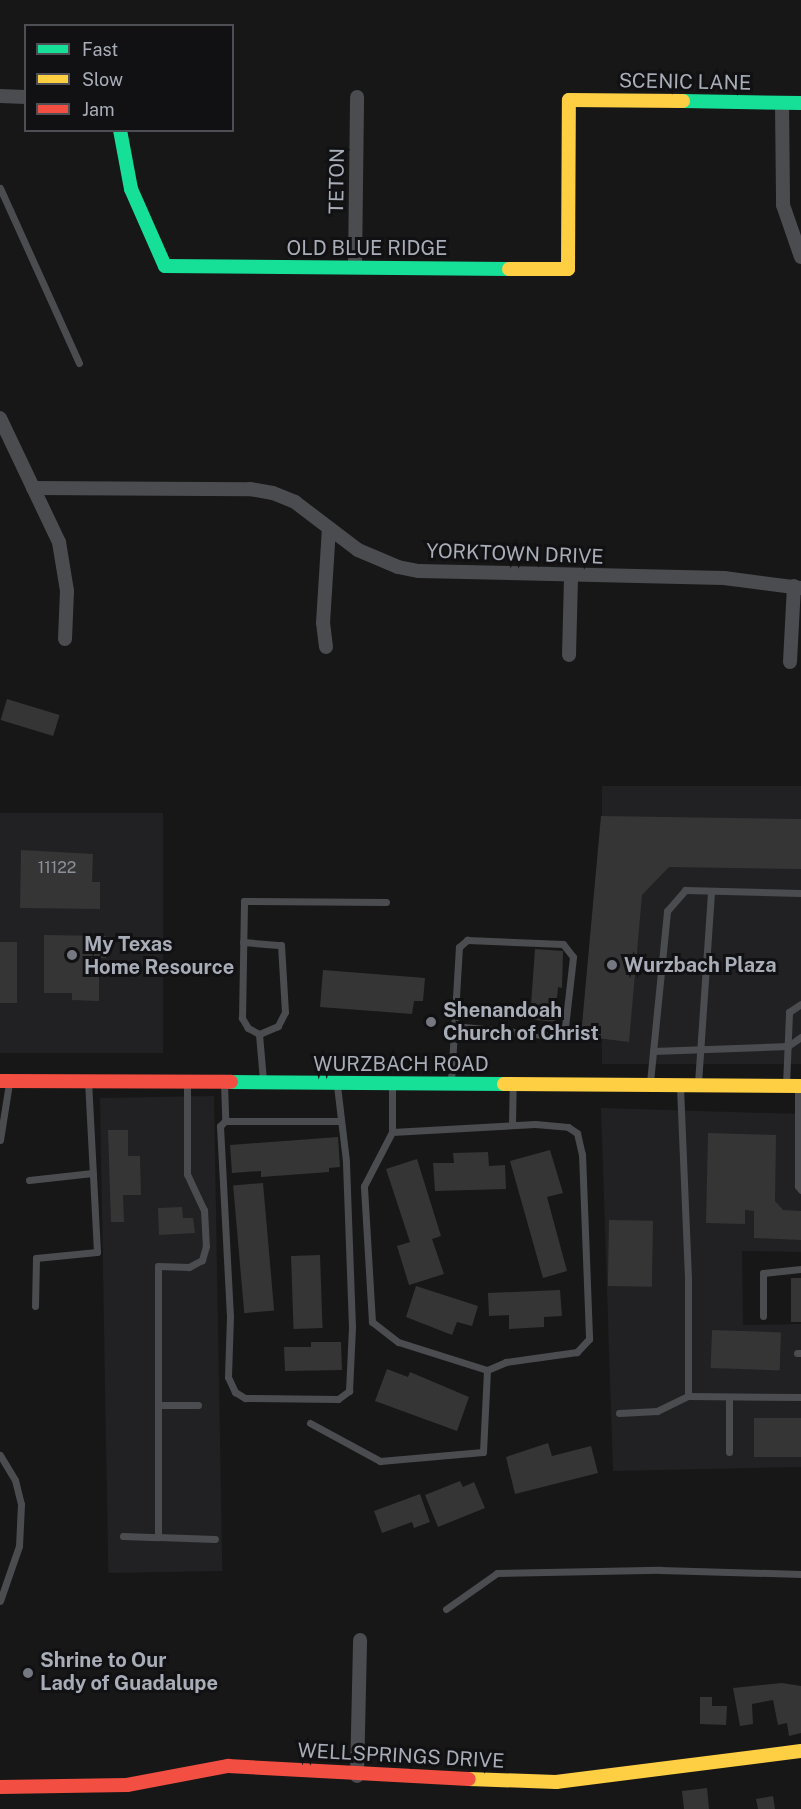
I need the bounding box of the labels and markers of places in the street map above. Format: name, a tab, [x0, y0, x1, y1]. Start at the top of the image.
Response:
place label: My Texas Home Resource	[84, 932, 234, 979]
marker: My Texas Home Resource	[65, 948, 79, 962]
place label: Wurzbach Plaza	[624, 953, 776, 977]
marker: Wurzbach Plaza	[605, 958, 619, 972]
place label: Shenandoah Church of Christ	[443, 999, 599, 1046]
marker: Shenandoah Church of Christ	[424, 1015, 438, 1029]
place label: Shrine to Our Lady of Guadalupe	[40, 1649, 218, 1696]
marker: Shrine to Our Lady of Guadalupe	[21, 1666, 35, 1680]

